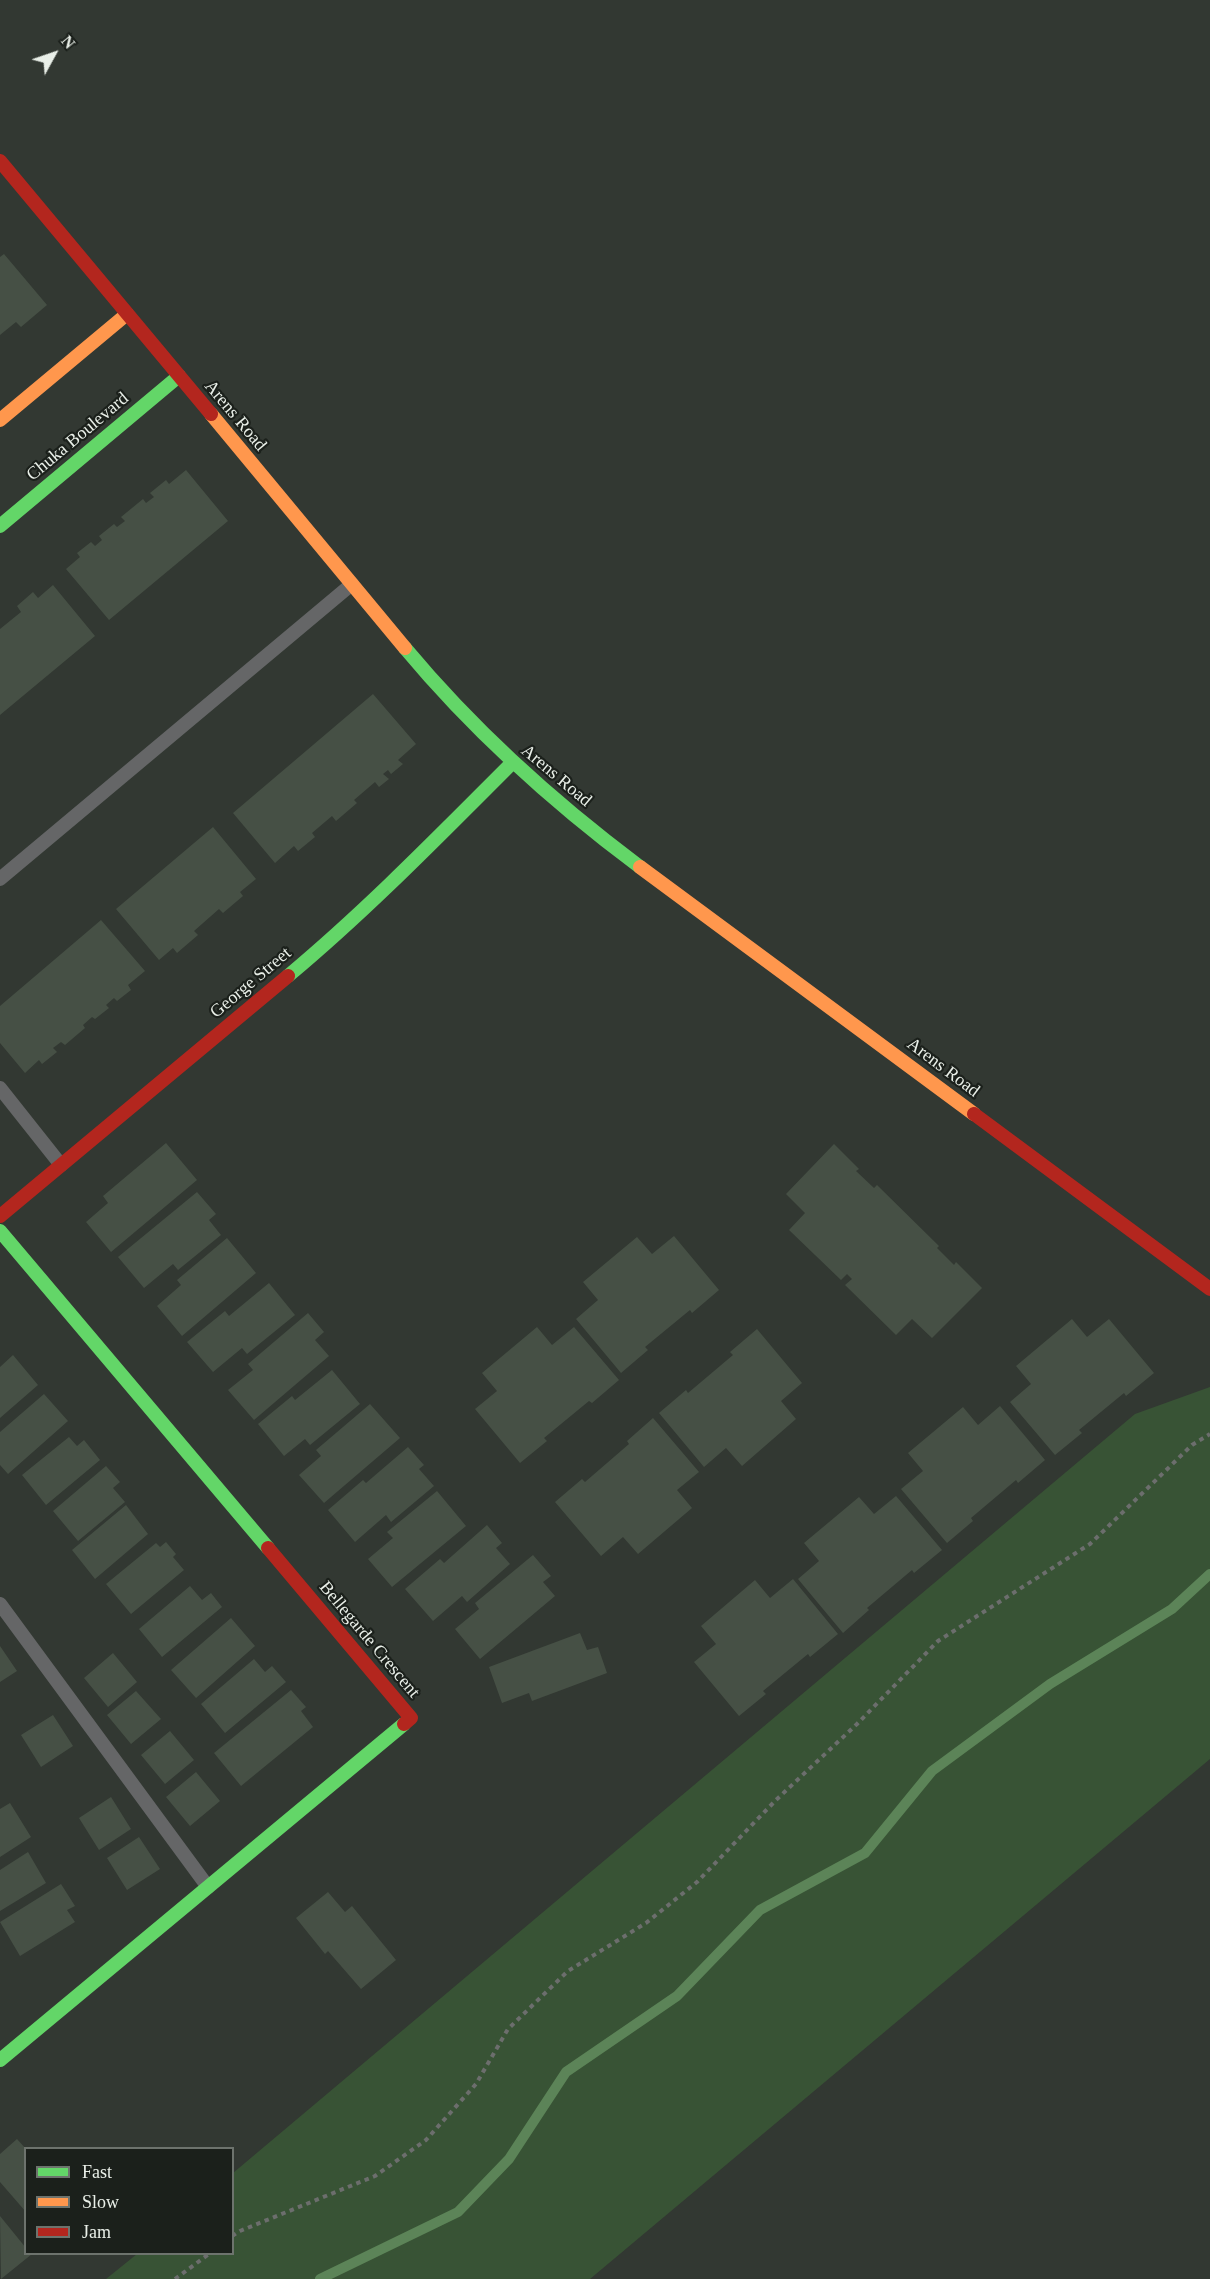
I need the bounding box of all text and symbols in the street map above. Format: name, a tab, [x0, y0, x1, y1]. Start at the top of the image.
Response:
north arrow	[24, 24, 84, 84]
text: N	[58, 32, 78, 52]
street label: Arens Road	[199, 376, 271, 456]
street label: Chuka Boulevard	[23, 388, 133, 486]
street label: Arens Road	[516, 740, 596, 812]
street label: George Street	[206, 943, 296, 1023]
street label: Arens Road	[902, 1034, 984, 1102]
street label: Bellegarde Crescent	[314, 1577, 424, 1703]
legend	[24, 2147, 234, 2255]
text: Fast	[82, 2162, 112, 2182]
text: Slow	[82, 2192, 119, 2212]
text: Jam	[82, 2222, 111, 2242]

